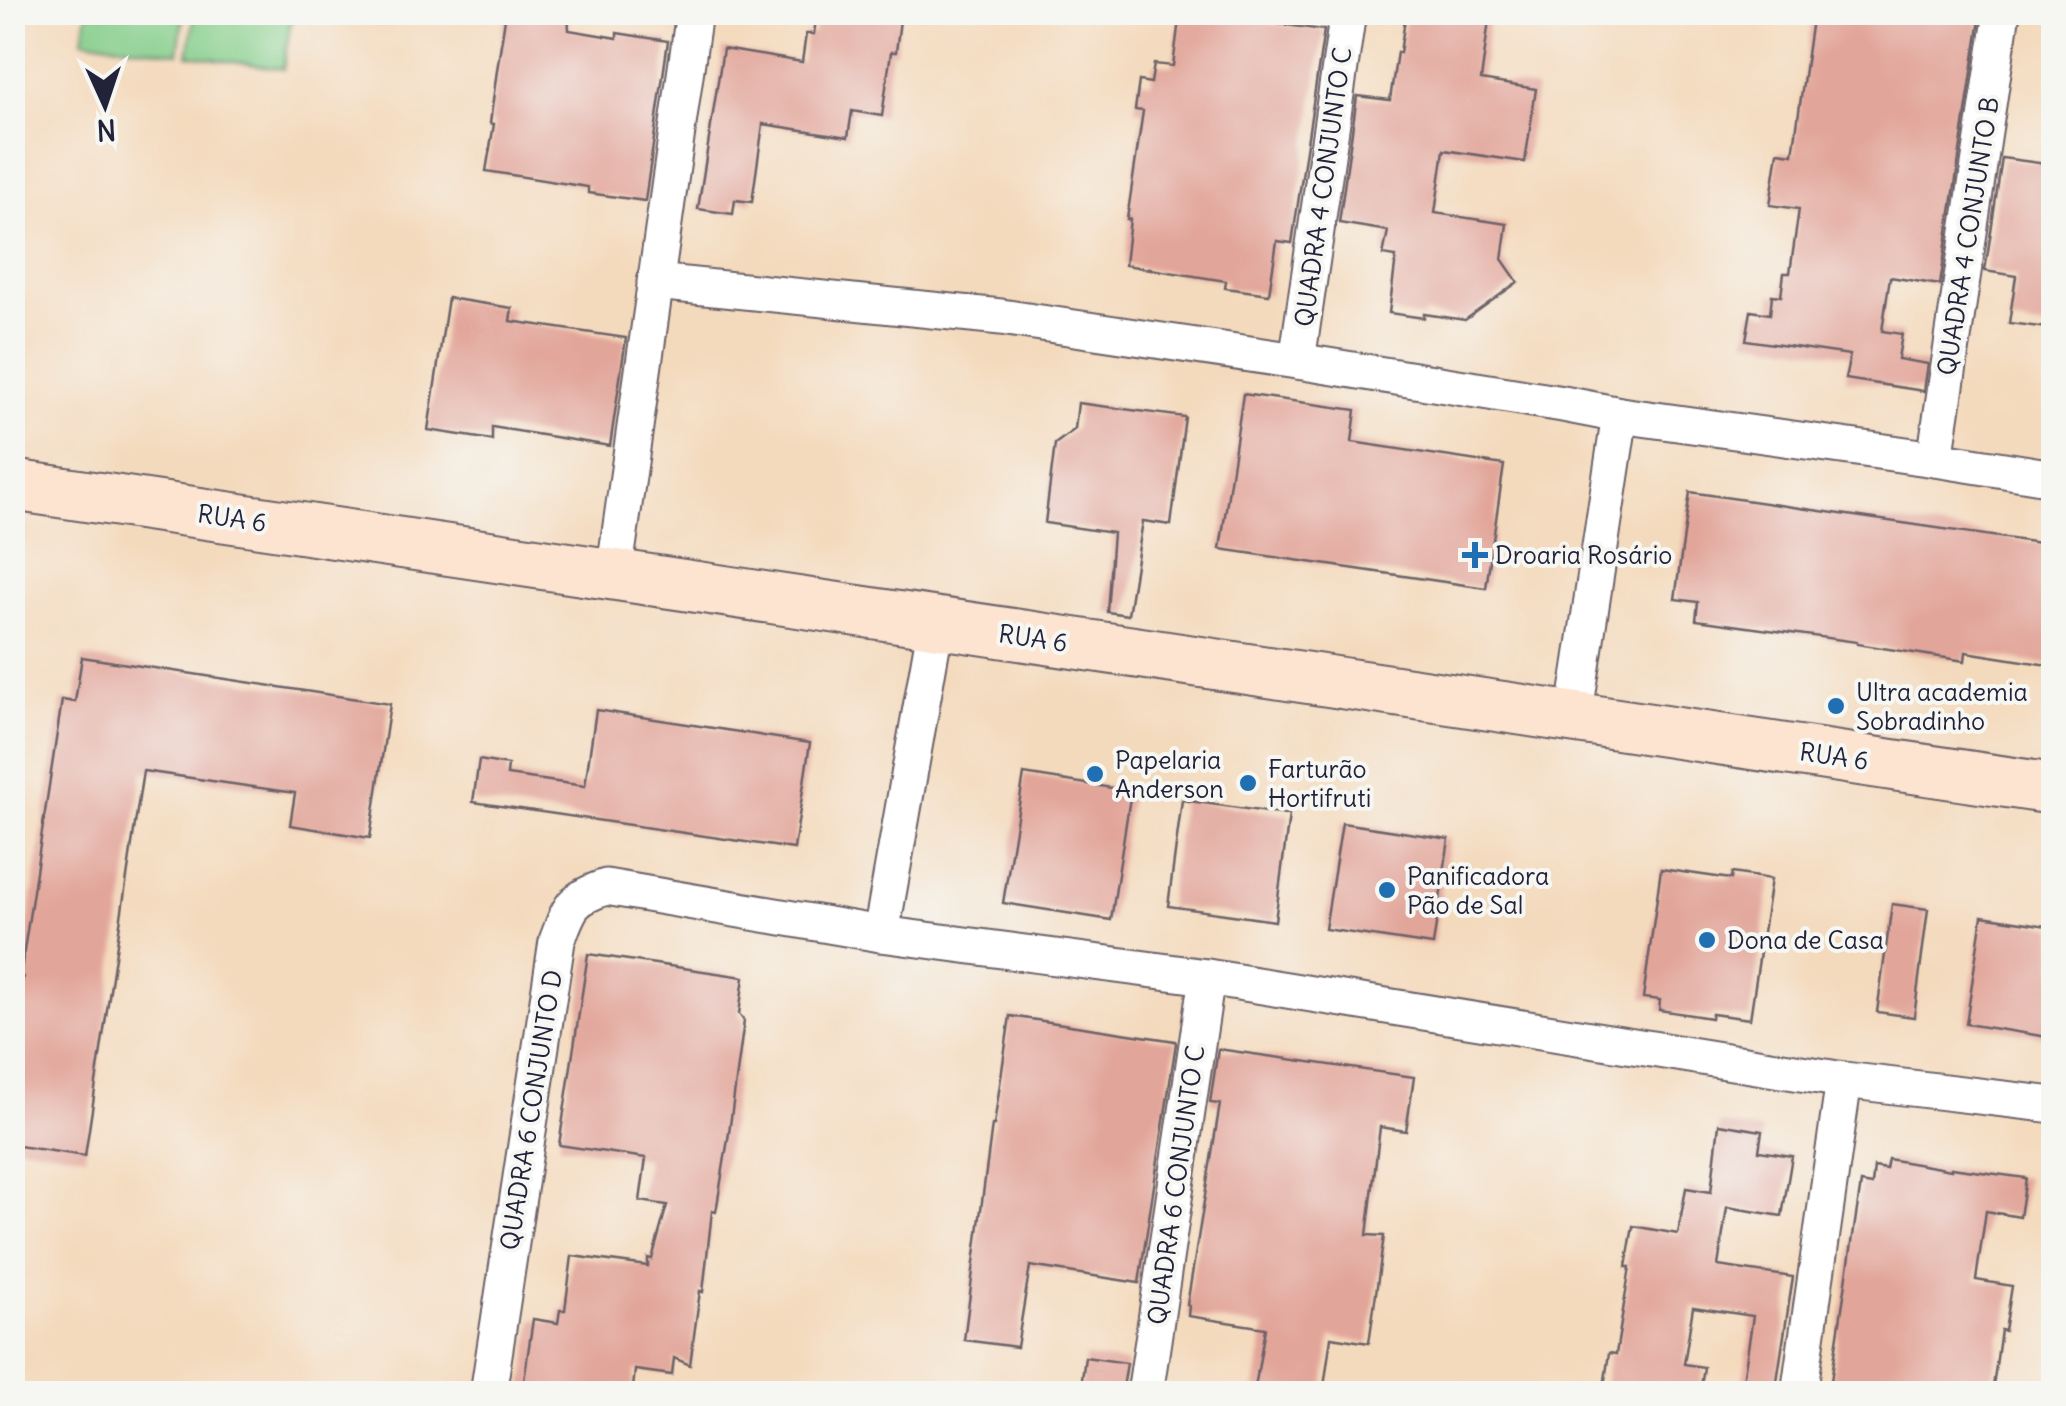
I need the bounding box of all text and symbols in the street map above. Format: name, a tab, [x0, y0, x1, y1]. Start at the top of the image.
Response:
street label: QUADRA 4 CONJUNTO C	[1288, 45, 1358, 329]
north arrow	[55, 55, 155, 155]
street label: QUADRA 4 CONJUNTO B	[1930, 94, 2006, 378]
text: N	[96, 111, 117, 148]
street label: RUA 6	[195, 497, 269, 539]
place label: Droaria Rosário	[1495, 539, 1672, 571]
marker: Droaria Rosário	[1464, 544, 1486, 566]
street label: RUA 6	[996, 617, 1070, 659]
place label: Ultra academia Sobradinho	[1856, 676, 2028, 737]
marker: Ultra academia Sobradinho	[1825, 695, 1847, 717]
street label: RUA 6	[1797, 735, 1871, 777]
place label: Papelaria Anderson	[1115, 744, 1224, 805]
place label: Farturão Hortifruti	[1268, 753, 1371, 814]
marker: Papelaria Anderson	[1084, 763, 1106, 785]
marker: Farturão Hortifruti	[1237, 772, 1259, 794]
place label: Panificadora Pão de Sal	[1407, 860, 1549, 921]
marker: Panificadora Pão de Sal	[1376, 879, 1398, 901]
place label: Dona de Casa	[1727, 924, 1884, 956]
marker: Dona de Casa	[1696, 929, 1718, 951]
street label: QUADRA 6 CONJUNTO D	[493, 968, 569, 1252]
street label: QUADRA 6 CONJUNTO C	[1141, 1043, 1211, 1327]

